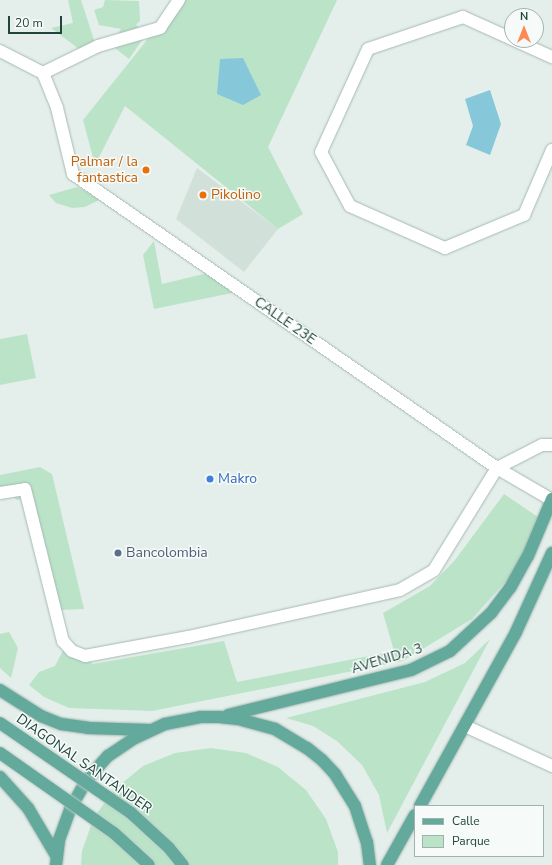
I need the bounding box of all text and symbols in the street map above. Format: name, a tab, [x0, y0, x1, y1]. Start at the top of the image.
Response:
scale bar	[10, 8, 64, 34]
north arrow	[504, 8, 544, 48]
text: N	[520, 9, 528, 24]
text: 20 m	[15, 15, 43, 31]
place label: Palmar / la fantastica	[71, 154, 138, 186]
marker: Palmar / la fantastica	[141, 165, 151, 175]
place label: Pikolino	[211, 187, 261, 203]
marker: Pikolino	[198, 190, 208, 200]
street label: CALLE 23E	[251, 294, 319, 348]
place label: Makro	[218, 471, 257, 487]
marker: Makro	[205, 474, 215, 484]
place label: Bancolombia	[126, 545, 208, 561]
marker: Bancolombia	[113, 548, 123, 558]
street label: AVENIDA 3	[349, 640, 425, 678]
street label: DIAGONAL SANTANDER	[13, 711, 155, 817]
legend	[414, 805, 544, 857]
text: Calle	[452, 813, 480, 829]
text: Parque	[452, 833, 490, 849]

